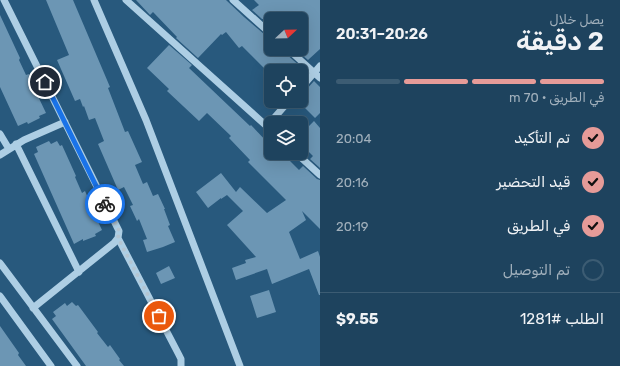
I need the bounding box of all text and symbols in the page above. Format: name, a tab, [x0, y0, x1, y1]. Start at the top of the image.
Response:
north arrow	[264, 12, 308, 56]
map controls	[264, 12, 308, 160]
text: يصل خلال	[550, 12, 604, 27]
text: 20:26–20:31	[336, 25, 428, 43]
text: 2 دقيقة	[516, 26, 604, 57]
button: locate	[264, 64, 308, 108]
pin	[28, 65, 62, 99]
icon: home	[34, 71, 56, 93]
text: في الطريق · 70 m	[509, 90, 604, 105]
button: layers	[264, 116, 308, 160]
icon: check	[582, 127, 604, 149]
text: تم التأكيد	[514, 129, 570, 147]
text: 20:04	[336, 131, 372, 146]
icon: check	[582, 171, 604, 193]
text: قيد التحضير	[497, 173, 570, 191]
text: 20:16	[336, 175, 369, 190]
courier	[85, 184, 125, 224]
icon: bike	[94, 193, 116, 215]
icon: check	[582, 215, 604, 237]
text: في الطريق	[507, 217, 570, 235]
text: 20:19	[336, 219, 369, 234]
text: تم التوصيل	[503, 261, 570, 279]
pin	[142, 299, 176, 333]
icon: bag	[148, 305, 170, 327]
text: $9.55	[336, 310, 379, 328]
text: الطلب #1281	[520, 310, 604, 328]

